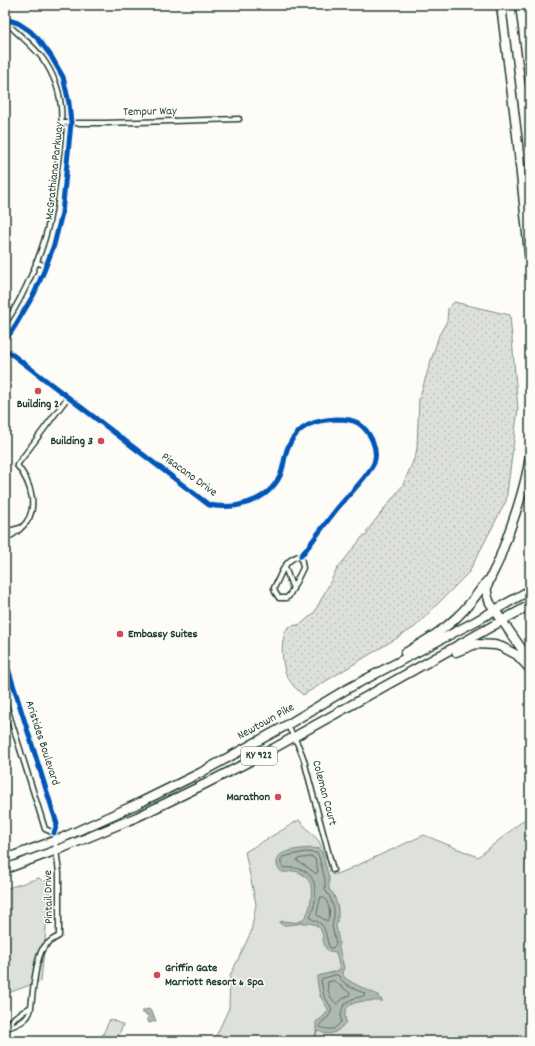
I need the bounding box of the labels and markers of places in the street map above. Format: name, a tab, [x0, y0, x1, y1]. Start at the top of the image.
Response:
marker: Building 2	[33, 386, 43, 396]
place label: Building 2	[17, 396, 59, 413]
place label: Building 3	[50, 433, 93, 450]
marker: Building 3	[96, 436, 106, 446]
place label: Embassy Suites	[128, 626, 198, 643]
marker: Embassy Suites	[115, 629, 125, 639]
place label: Marathon	[226, 789, 270, 806]
marker: Marathon	[273, 792, 283, 802]
place label: Griffin Gate Marriott Resort & Spa	[165, 960, 265, 991]
marker: Griffin Gate Marriott Resort & Spa	[152, 970, 162, 980]

